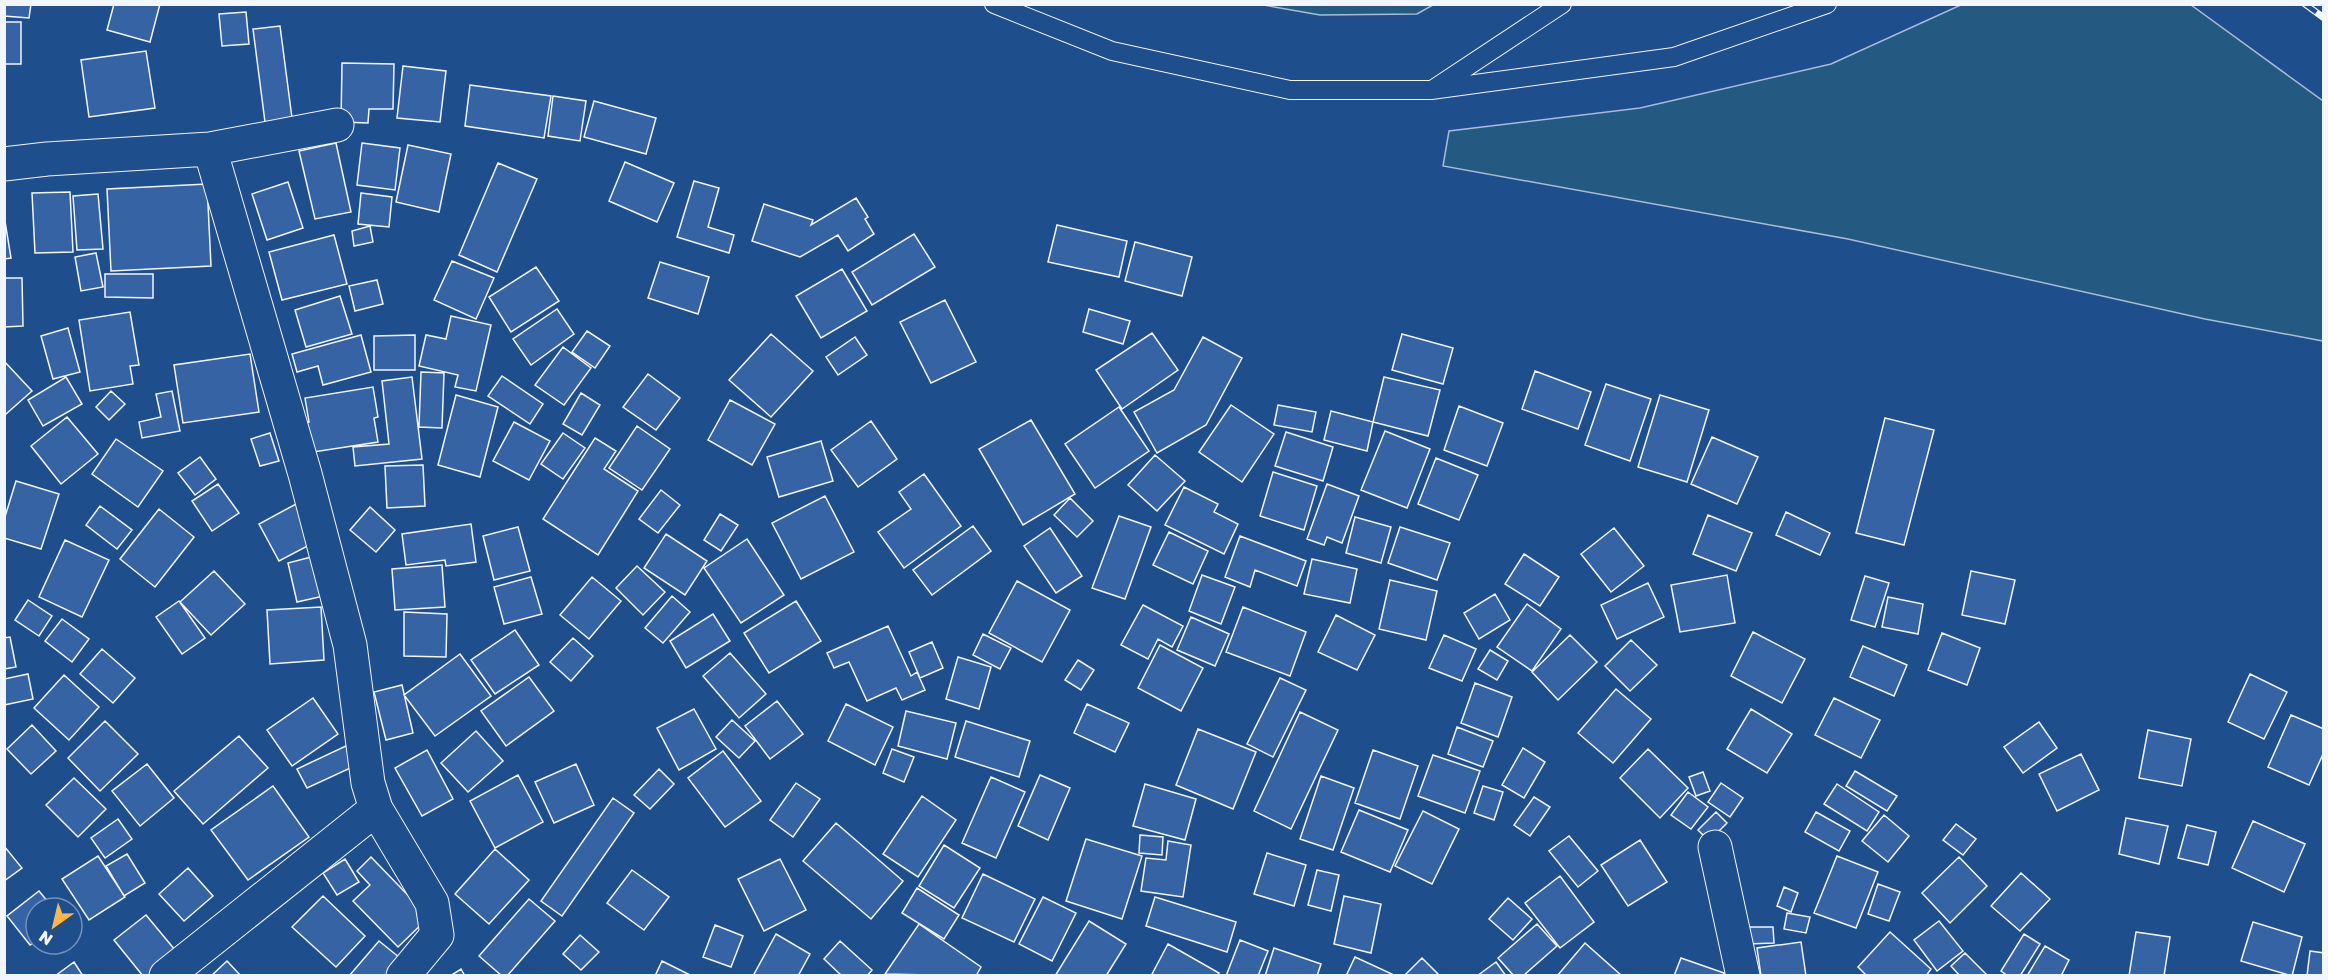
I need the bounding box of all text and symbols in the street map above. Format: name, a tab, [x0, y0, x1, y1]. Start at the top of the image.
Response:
north arrow	[24, 896, 84, 956]
text: N	[35, 927, 56, 950]

